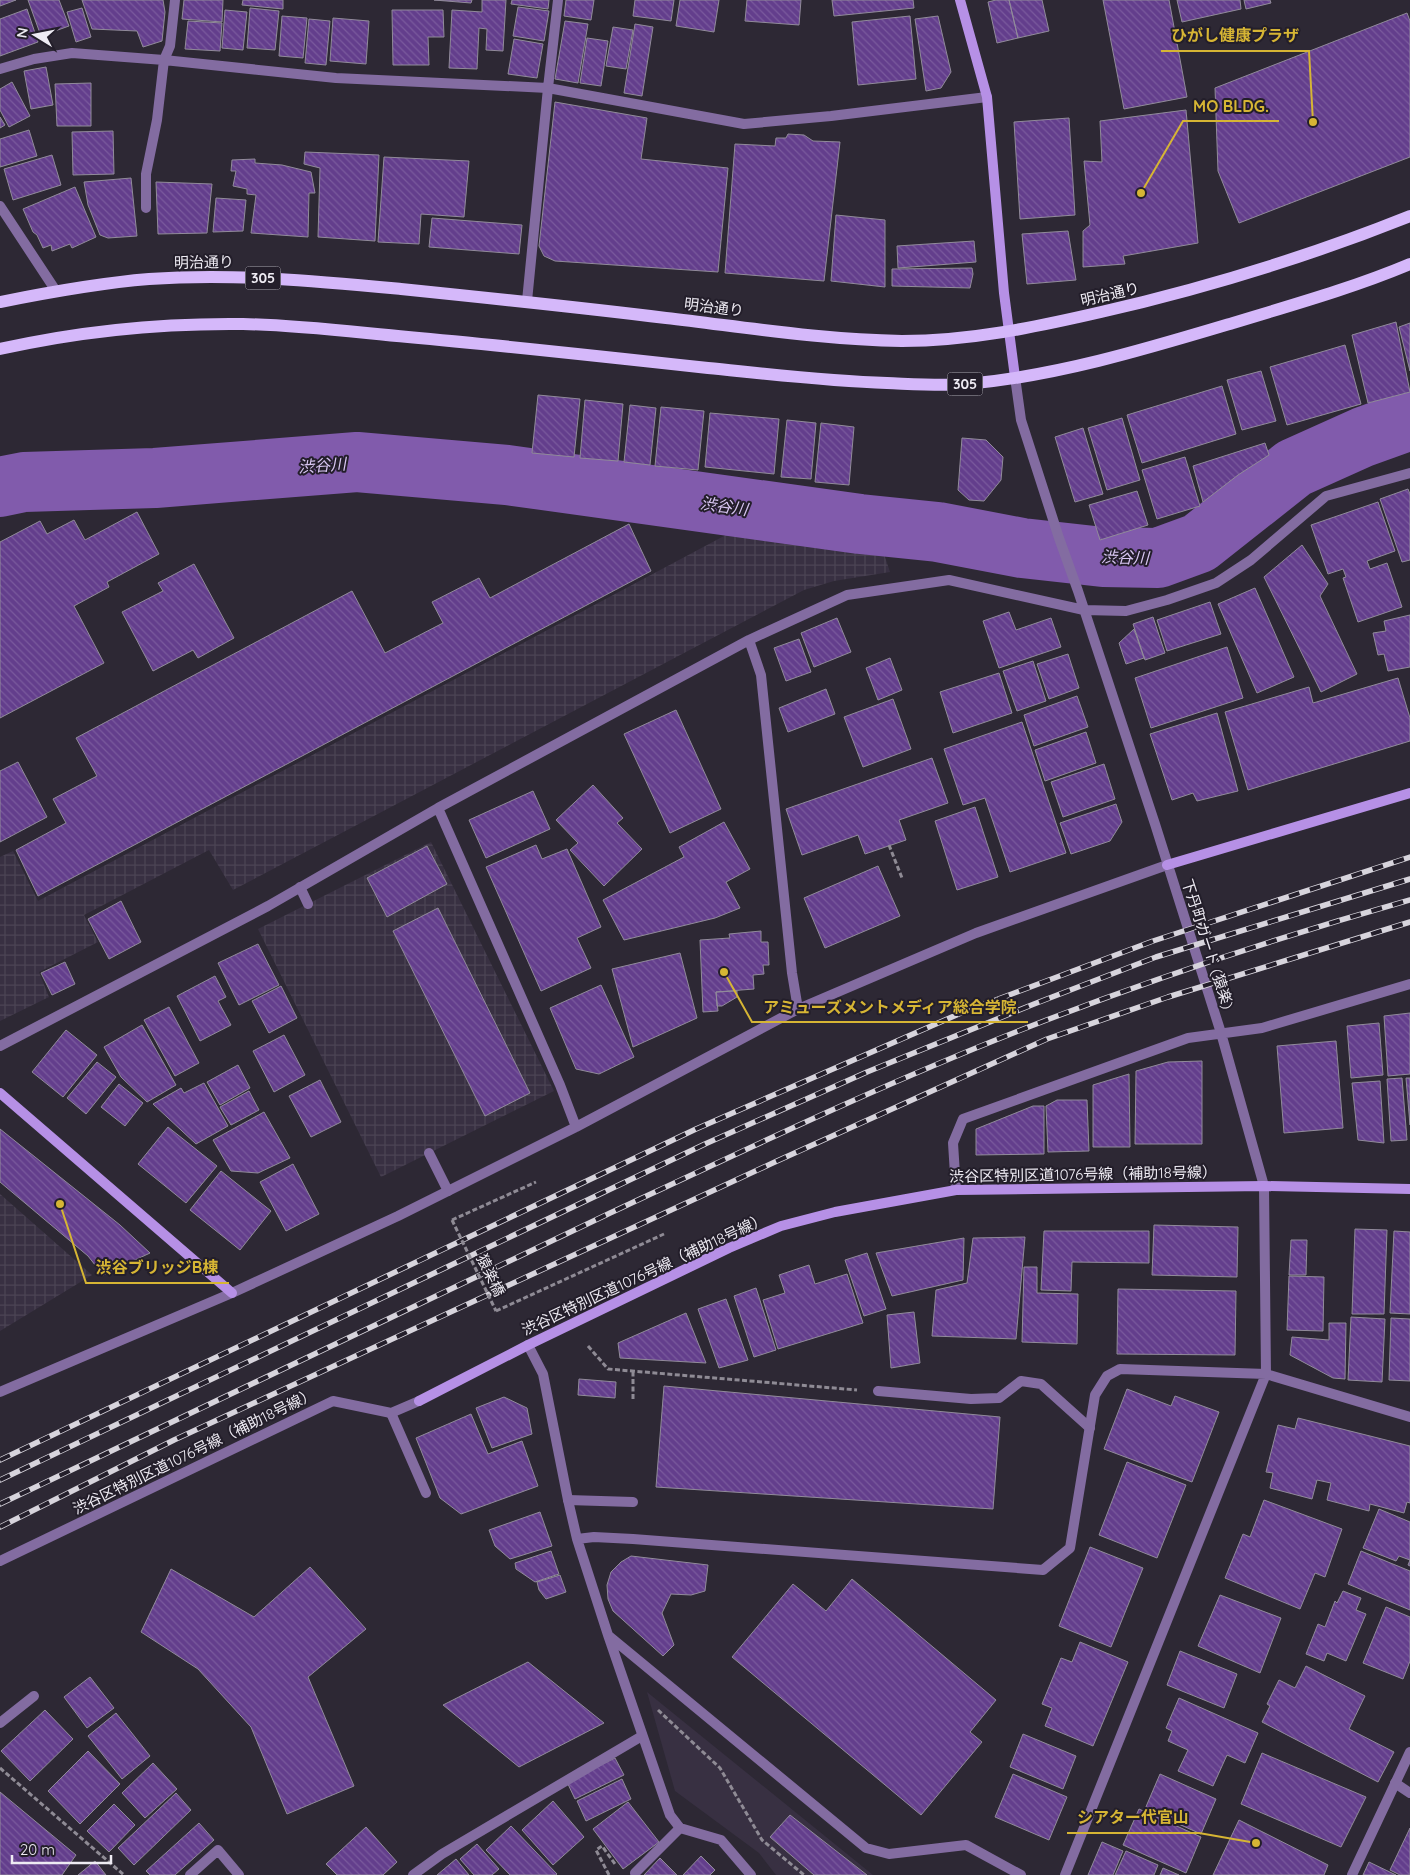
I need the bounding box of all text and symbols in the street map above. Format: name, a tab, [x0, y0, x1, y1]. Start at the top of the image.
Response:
north arrow	[10, 10, 60, 60]
callout: ひがし健康プラザ	[1161, 20, 1309, 51]
text: ひがし健康プラザ	[1171, 25, 1299, 45]
text: N	[12, 26, 32, 39]
callout: MO BLDG.	[1183, 90, 1279, 121]
text: MO BLDG.	[1193, 96, 1269, 116]
street label: 明治通り	[174, 252, 234, 272]
road number: 305	[246, 266, 280, 290]
street label: 明治通り	[1079, 278, 1141, 310]
street label: 明治通り	[683, 294, 745, 320]
road number: 305	[948, 372, 982, 396]
water label: 渋谷川	[297, 453, 349, 477]
water label: 渋谷川	[699, 493, 751, 520]
water label: 渋谷川	[1101, 546, 1151, 568]
street label: 下丹町ガード (猿楽)	[1178, 877, 1238, 1011]
callout: アミューズメントメディア総合学院	[752, 991, 1028, 1022]
text: アミューズメントメディア総合学院	[763, 997, 1017, 1017]
street label: 渋谷区特別区道1076号線（補助18号線）	[949, 1162, 1217, 1186]
street label: 渋谷区特別区道1076号線（補助18号線）	[519, 1209, 769, 1339]
street label: 猿楽橋	[473, 1251, 509, 1299]
callout: 渋谷ブリッジB棟	[86, 1252, 229, 1283]
text: 渋谷ブリッジB棟	[96, 1257, 218, 1277]
street label: 渋谷区特別区道1076号線（補助18号線）	[70, 1384, 318, 1518]
callout: シアター代官山	[1067, 1802, 1199, 1833]
text: シアター代官山	[1077, 1807, 1189, 1827]
scale bar	[12, 1832, 111, 1864]
text: 20 m	[20, 1840, 55, 1859]

